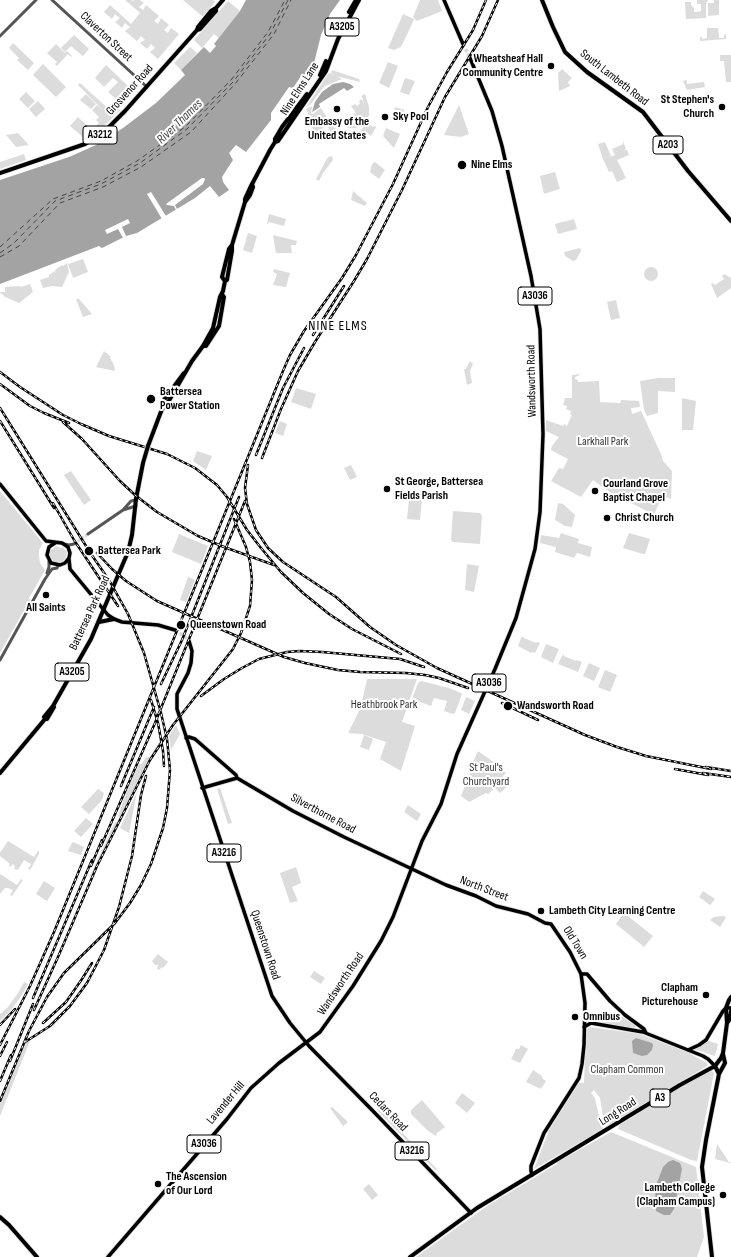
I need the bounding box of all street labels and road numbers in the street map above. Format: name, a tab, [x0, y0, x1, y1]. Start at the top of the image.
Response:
street label: Claverton Street	[77, 9, 135, 65]
road number: A3205	[325, 18, 359, 36]
street label: South Lambeth Road	[577, 47, 651, 109]
street label: Nine Elms Lane	[278, 60, 322, 118]
street label: Grosvenor Road	[103, 62, 157, 118]
road number: A3212	[83, 126, 117, 144]
road number: A203	[653, 136, 683, 154]
road number: A3036	[518, 287, 552, 305]
street label: Wandsworth Road	[524, 345, 540, 417]
street label: Battersea Park Road	[66, 574, 114, 652]
road number: A3205	[55, 663, 89, 681]
road number: A3036	[472, 674, 506, 692]
street label: Silverthorne Road	[288, 791, 358, 837]
road number: A3216	[207, 844, 241, 862]
street label: North Street	[458, 873, 510, 905]
street label: Queenstown Road	[247, 908, 283, 982]
street label: Old Town	[559, 924, 591, 962]
street label: Wandsworth Road	[315, 950, 367, 1018]
street label: Lavender Hill	[204, 1079, 248, 1127]
street label: Cedars Road	[366, 1089, 410, 1135]
road number: A3	[650, 1089, 670, 1107]
street label: Long Road	[597, 1095, 639, 1129]
road number: A3036	[187, 1135, 221, 1153]
road number: A3216	[395, 1142, 429, 1160]

